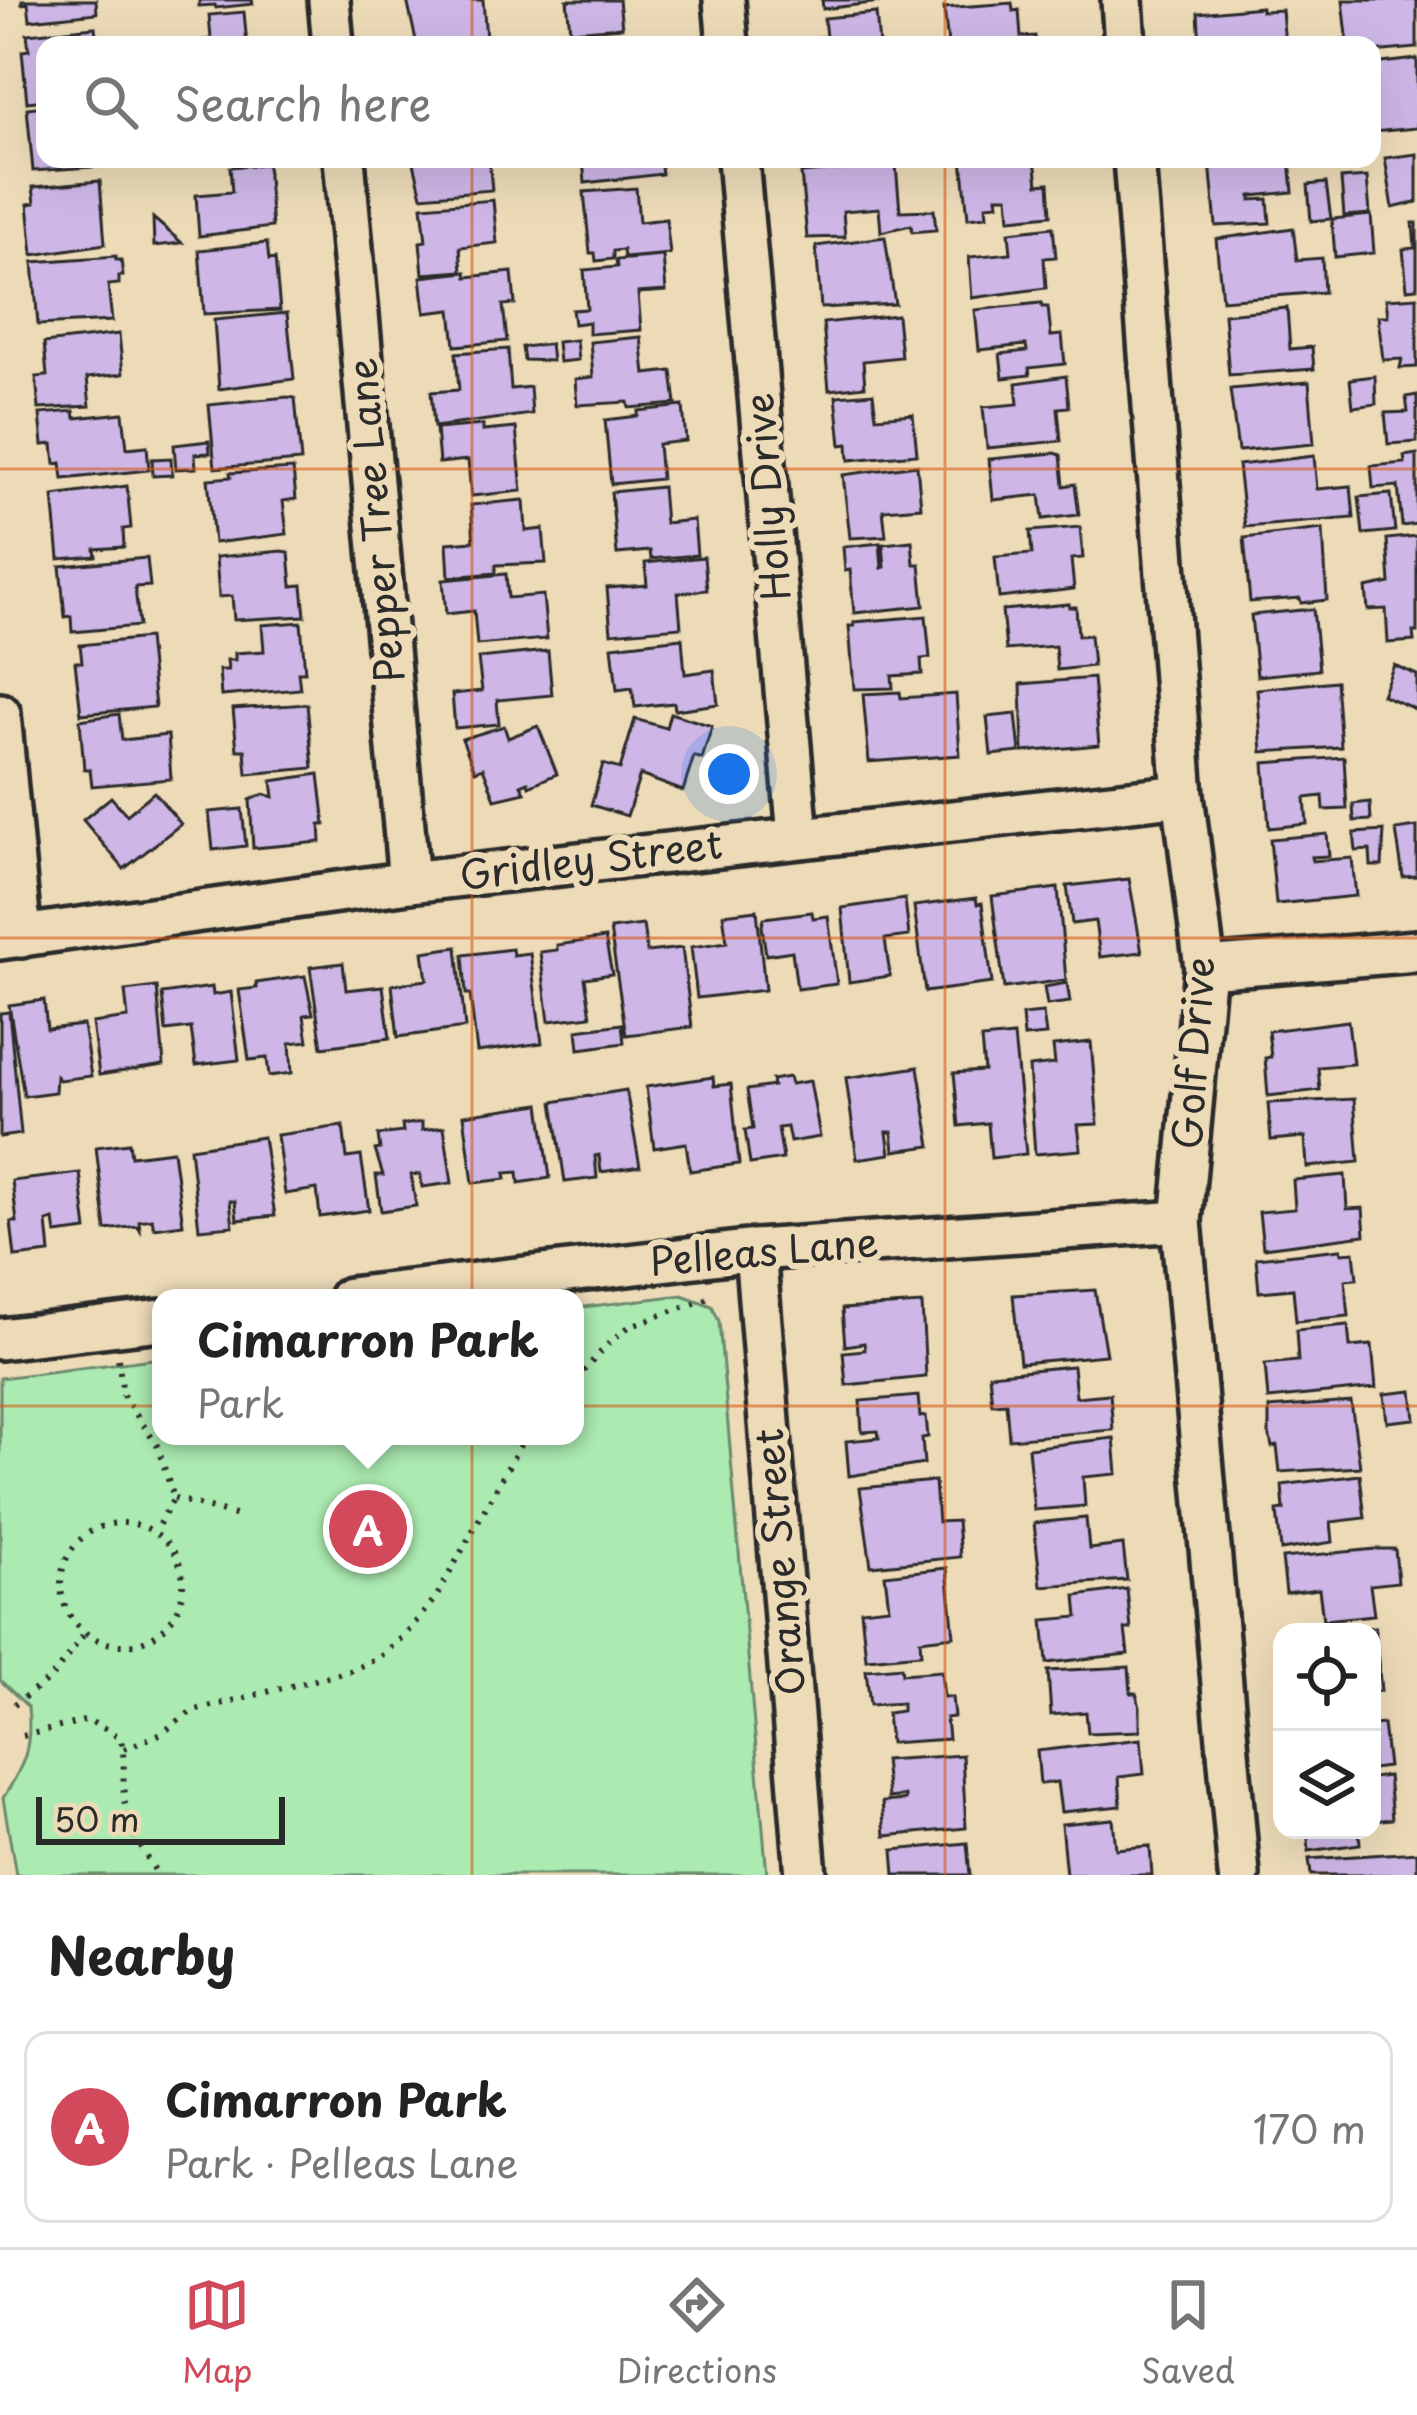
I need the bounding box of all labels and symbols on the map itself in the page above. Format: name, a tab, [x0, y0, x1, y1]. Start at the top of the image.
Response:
street label: Pepper Tree Lane	[330, 355, 417, 685]
street label: Holly Drive	[727, 391, 804, 604]
your location	[699, 744, 759, 804]
street label: Gridley Street	[456, 812, 725, 903]
street label: Golf Drive	[1155, 955, 1228, 1151]
street label: Pelleas Lane	[647, 1210, 881, 1289]
street label: Orange Street	[736, 1426, 819, 1698]
pin: A	[329, 1484, 407, 1574]
scale bar	[36, 1791, 285, 1844]

